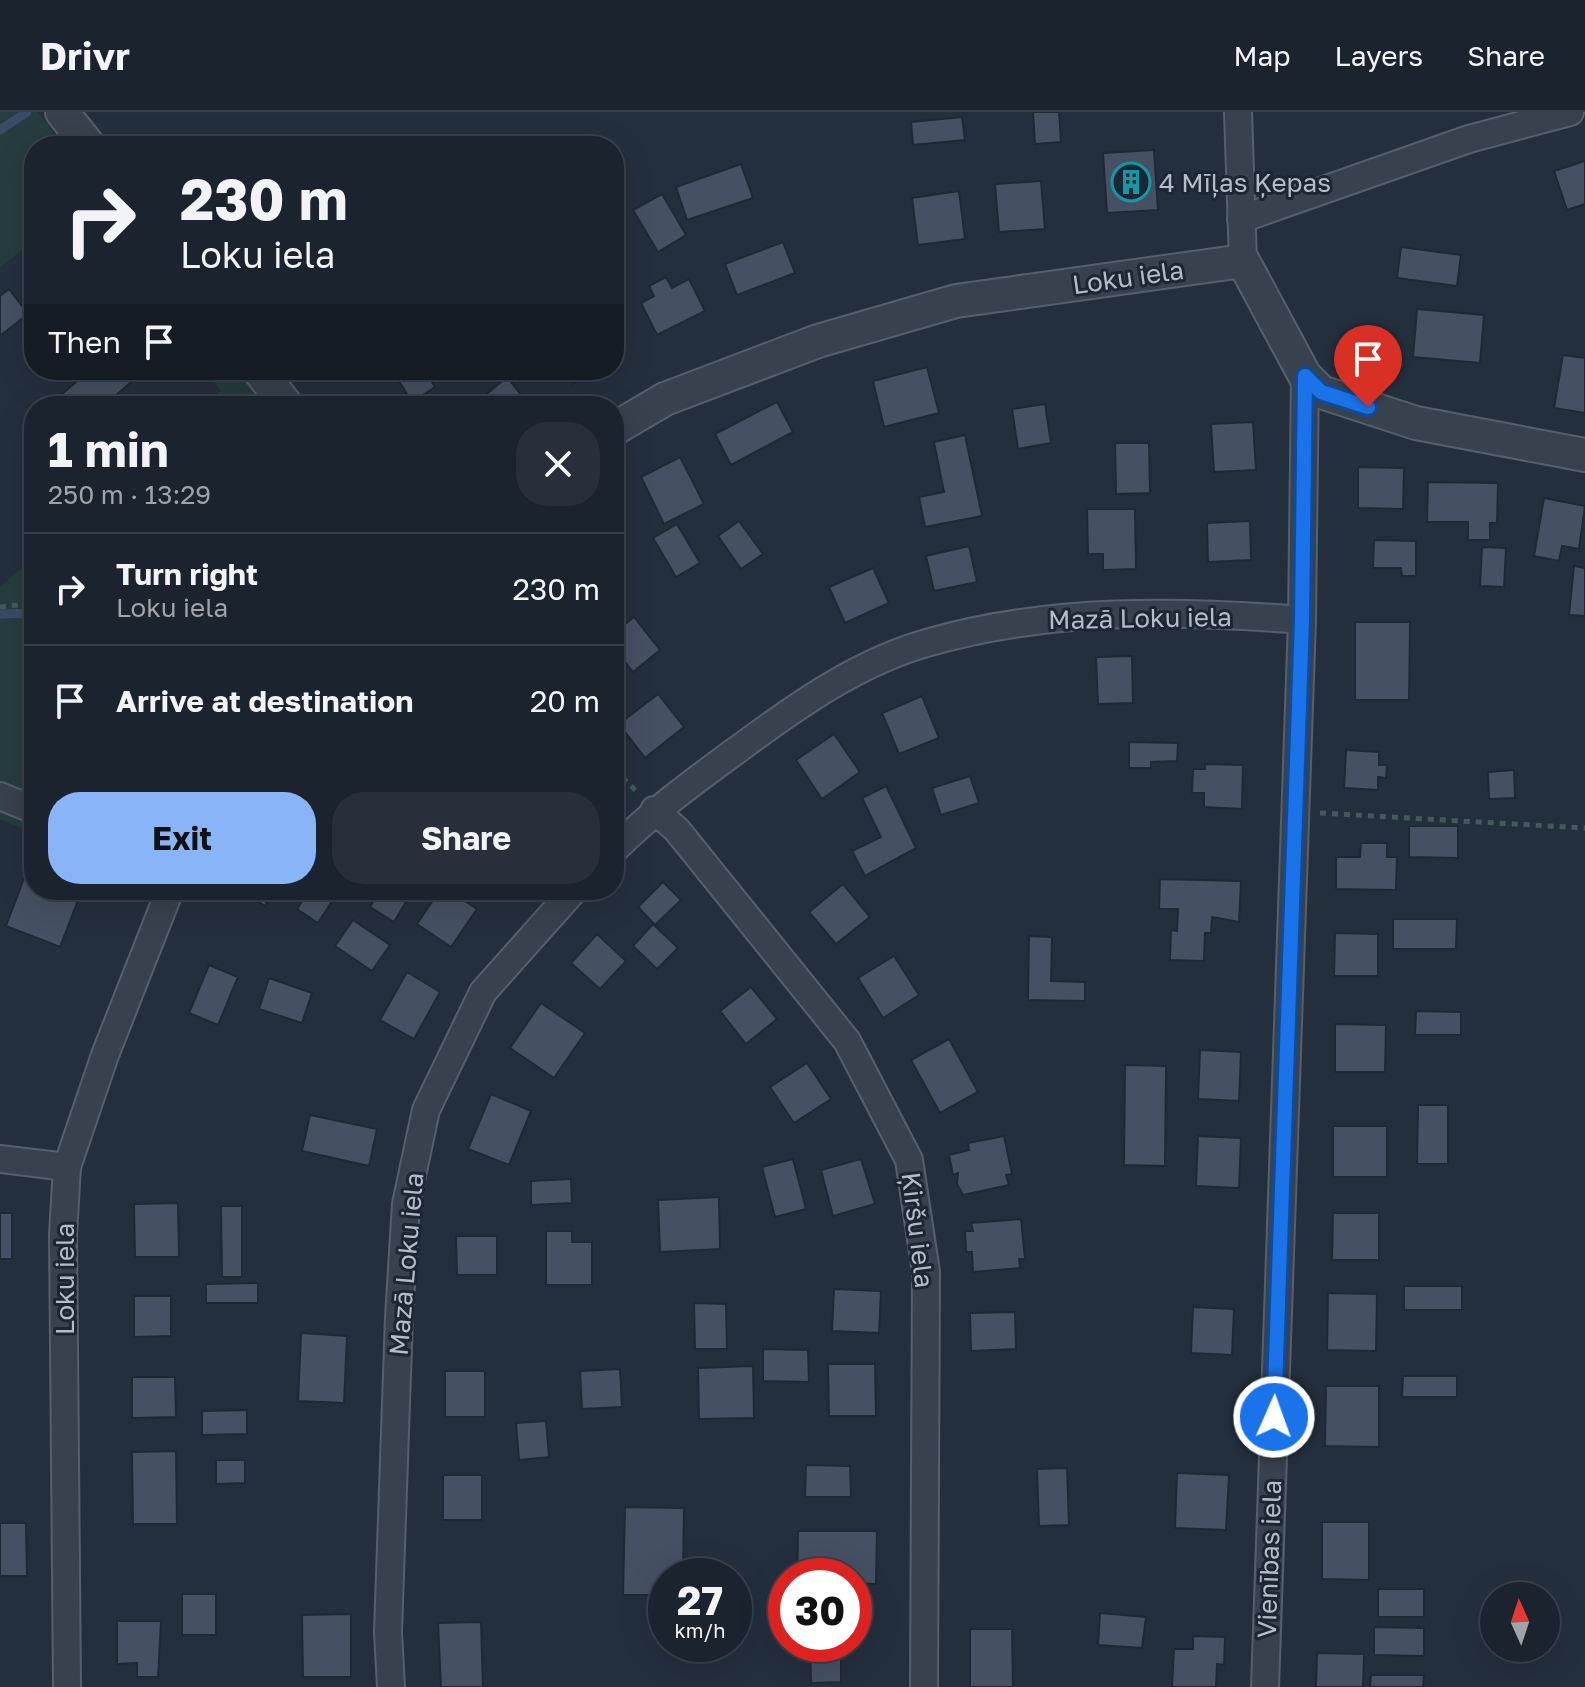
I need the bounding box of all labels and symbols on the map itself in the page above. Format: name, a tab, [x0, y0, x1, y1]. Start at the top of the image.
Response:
building icon: 4 Mīļas Ķepas	[1110, 161, 1152, 203]
place label: 4 Mīļas Ķepas	[1159, 167, 1331, 198]
street label: Loku iela	[1070, 254, 1186, 300]
pin	[1334, 325, 1402, 407]
street label: Mazā Loku iela	[1048, 601, 1232, 635]
street label: Ķiršu iela	[896, 1170, 940, 1290]
street label: Mazā Loku iela	[383, 1171, 429, 1357]
street label: Loku iela	[49, 1223, 80, 1335]
position arrow	[1232, 1375, 1316, 1459]
street label: Vienības iela	[1251, 1479, 1287, 1639]
speed limit sign: 30	[768, 1558, 872, 1662]
north arrow	[1480, 1582, 1560, 1662]

